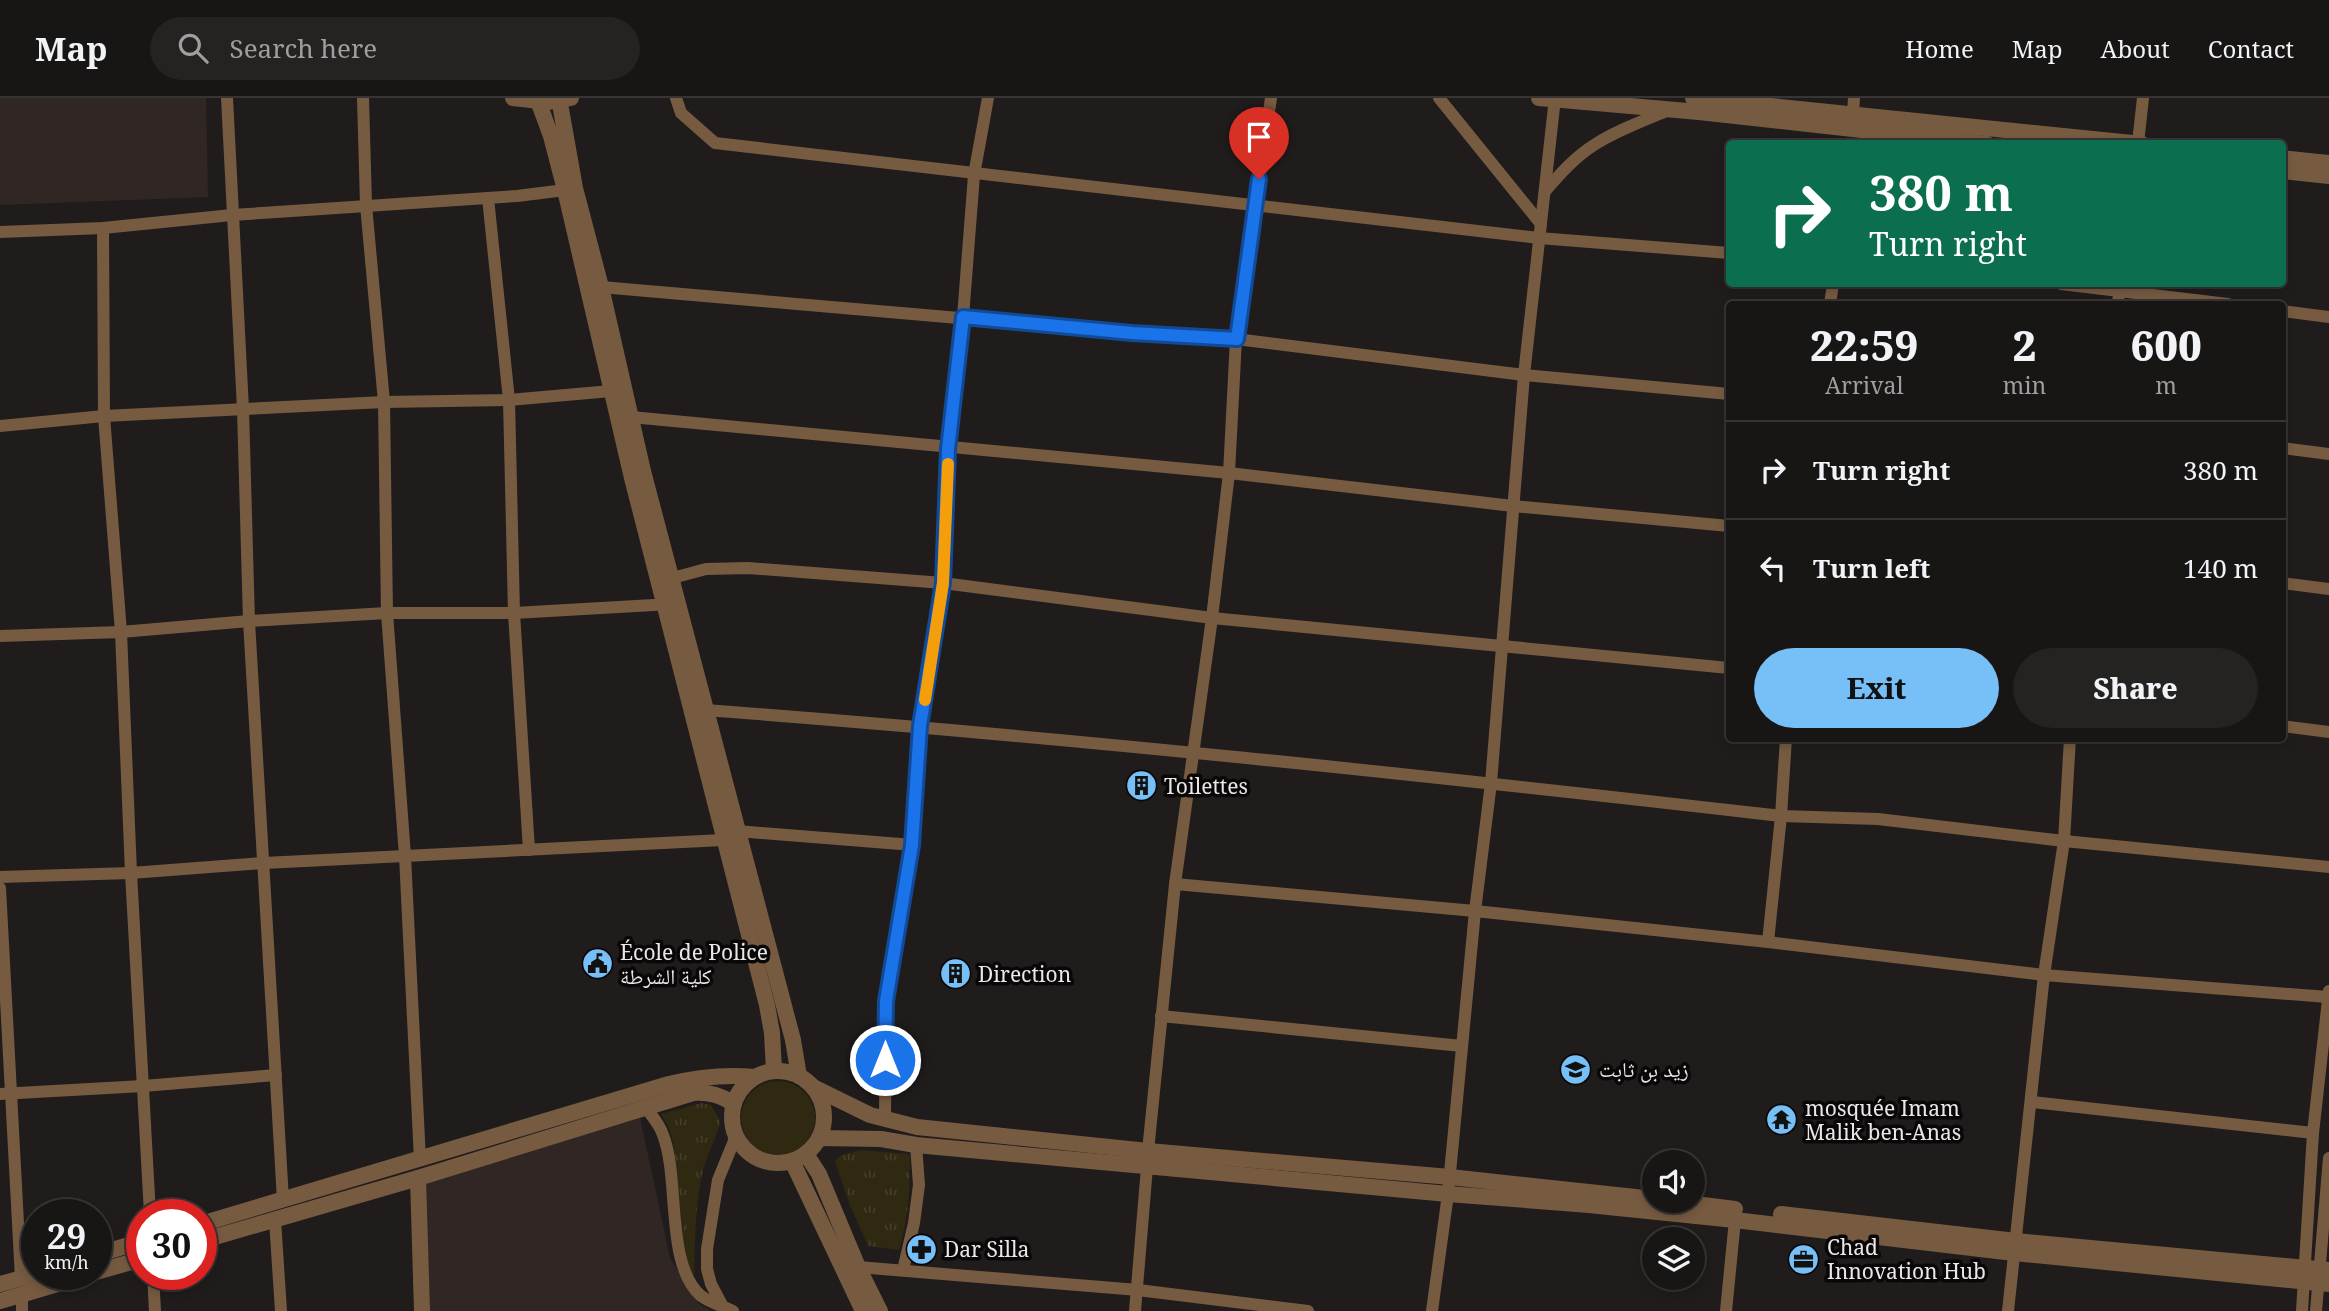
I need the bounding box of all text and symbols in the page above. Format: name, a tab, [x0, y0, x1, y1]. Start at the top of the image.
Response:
search box	[150, 17, 640, 80]
text: Map	[35, 26, 108, 71]
icon: search	[174, 29, 212, 67]
text: Search here	[230, 30, 377, 66]
text: Home	[1905, 32, 1974, 65]
text: Map	[2012, 32, 2063, 65]
text: About	[2101, 32, 2170, 65]
text: Contact	[2208, 32, 2294, 65]
pin	[1229, 107, 1289, 179]
icon: arrive	[1240, 118, 1278, 156]
text: 380 m	[1869, 159, 2013, 225]
icon: right	[1754, 168, 1845, 259]
text: Turn right	[1869, 222, 2027, 265]
text: 22:59	[1810, 316, 1918, 373]
text: 2	[2013, 316, 2036, 373]
text: 600	[2130, 316, 2202, 373]
text: Arrival	[1825, 369, 1904, 401]
text: min	[2002, 369, 2046, 401]
text: m	[2155, 369, 2177, 401]
icon: right	[1754, 451, 1792, 489]
text: Turn right	[1813, 452, 1950, 488]
text: 380 m	[2183, 452, 2258, 488]
icon: left	[1754, 549, 1792, 587]
text: Turn left	[1813, 550, 1930, 586]
text: 140 m	[2183, 550, 2258, 586]
button: Exit	[1754, 648, 1999, 728]
button: Share	[2013, 648, 2258, 728]
building icon: Toilettes	[1124, 769, 1158, 803]
place label: Toilettes	[1164, 772, 1248, 800]
place label: École de Police كلية الشرطة	[620, 938, 768, 990]
public building icon: École de Police كلية الشرطة	[580, 947, 614, 981]
building icon: Direction	[938, 957, 972, 991]
place label: Direction	[978, 960, 1071, 988]
position arrow	[848, 1023, 922, 1097]
school or university icon: زيد بن ثابت	[1559, 1052, 1593, 1086]
place label: زيد بن ثابت	[1599, 1055, 1689, 1083]
place label: mosquée Imam Malik ben-Anas	[1805, 1094, 1961, 1146]
temple icon: mosquée Imam Malik ben-Anas	[1765, 1103, 1799, 1137]
map controls	[1642, 1150, 1705, 1290]
button: sound	[1642, 1150, 1705, 1213]
speed limit sign: 30	[126, 1199, 217, 1290]
text: 29	[47, 1212, 86, 1259]
button: layers	[1642, 1227, 1705, 1290]
pharmacy icon: Dar Silla	[904, 1232, 938, 1266]
place label: Chad Innovation Hub	[1827, 1233, 1986, 1285]
place label: Dar Silla	[944, 1235, 1029, 1263]
office icon: Chad Innovation Hub	[1787, 1242, 1821, 1276]
text: km/h	[44, 1250, 89, 1274]

